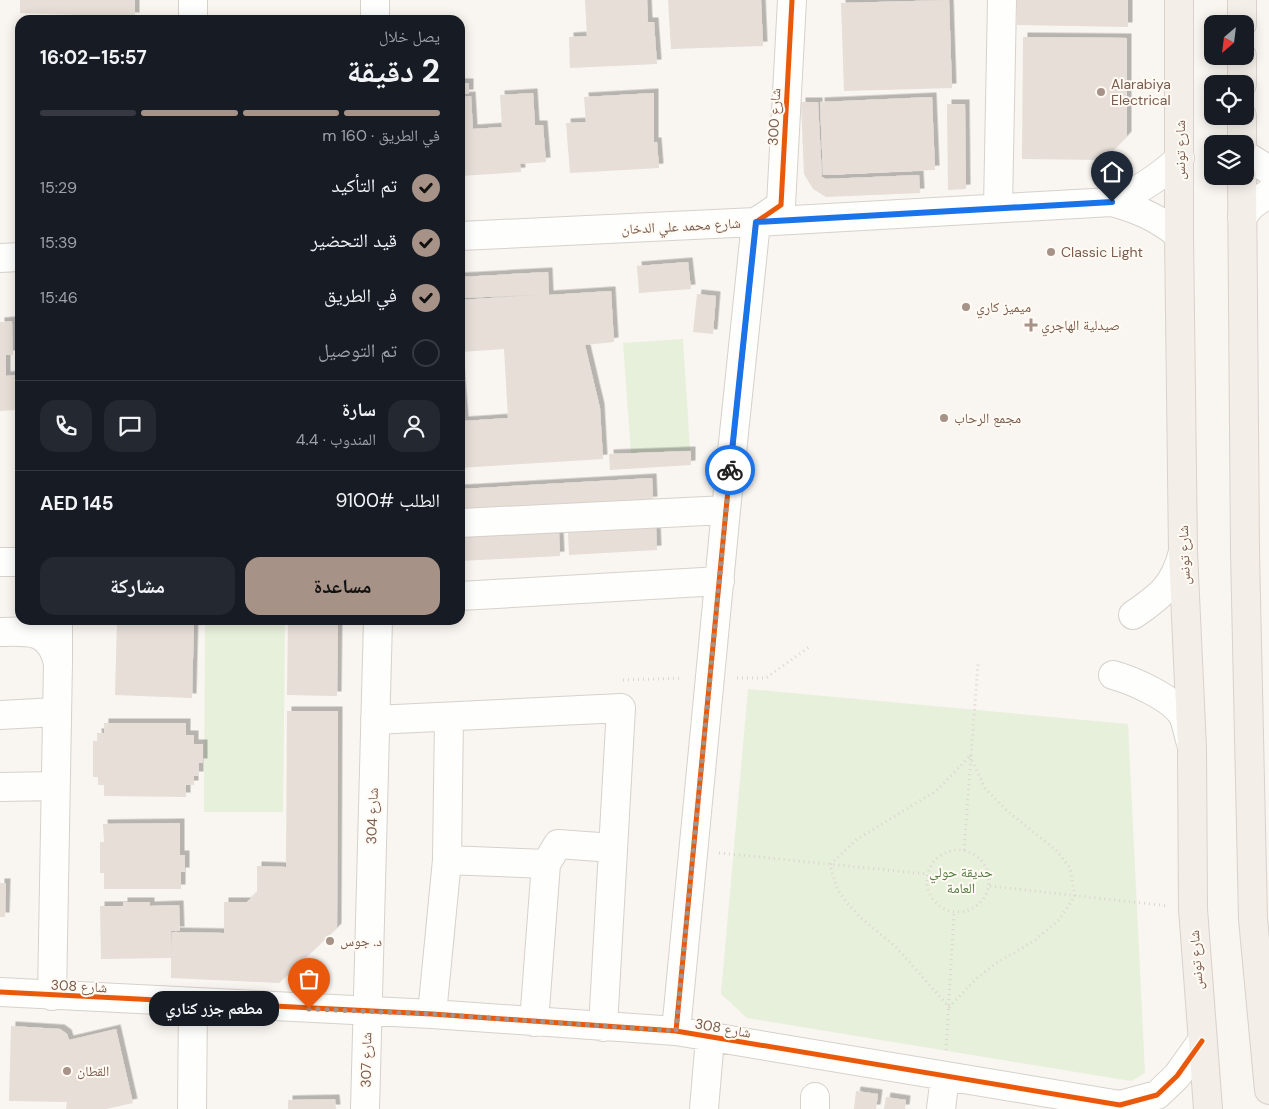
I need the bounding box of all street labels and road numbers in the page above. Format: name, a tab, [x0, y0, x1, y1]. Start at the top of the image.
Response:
street label: شارع 300	[764, 88, 785, 146]
street label: شارع تونس	[1171, 120, 1190, 180]
street label: شارع محمد علي الدخان	[621, 214, 741, 241]
street label: شارع تونس	[1174, 525, 1195, 585]
street label: شارع 304	[362, 787, 383, 845]
street label: شارع تونس	[1185, 929, 1208, 990]
street label: شارع 308	[50, 976, 108, 997]
street label: شارع 308	[693, 1014, 752, 1043]
street label: شارع 307	[357, 1032, 376, 1088]

